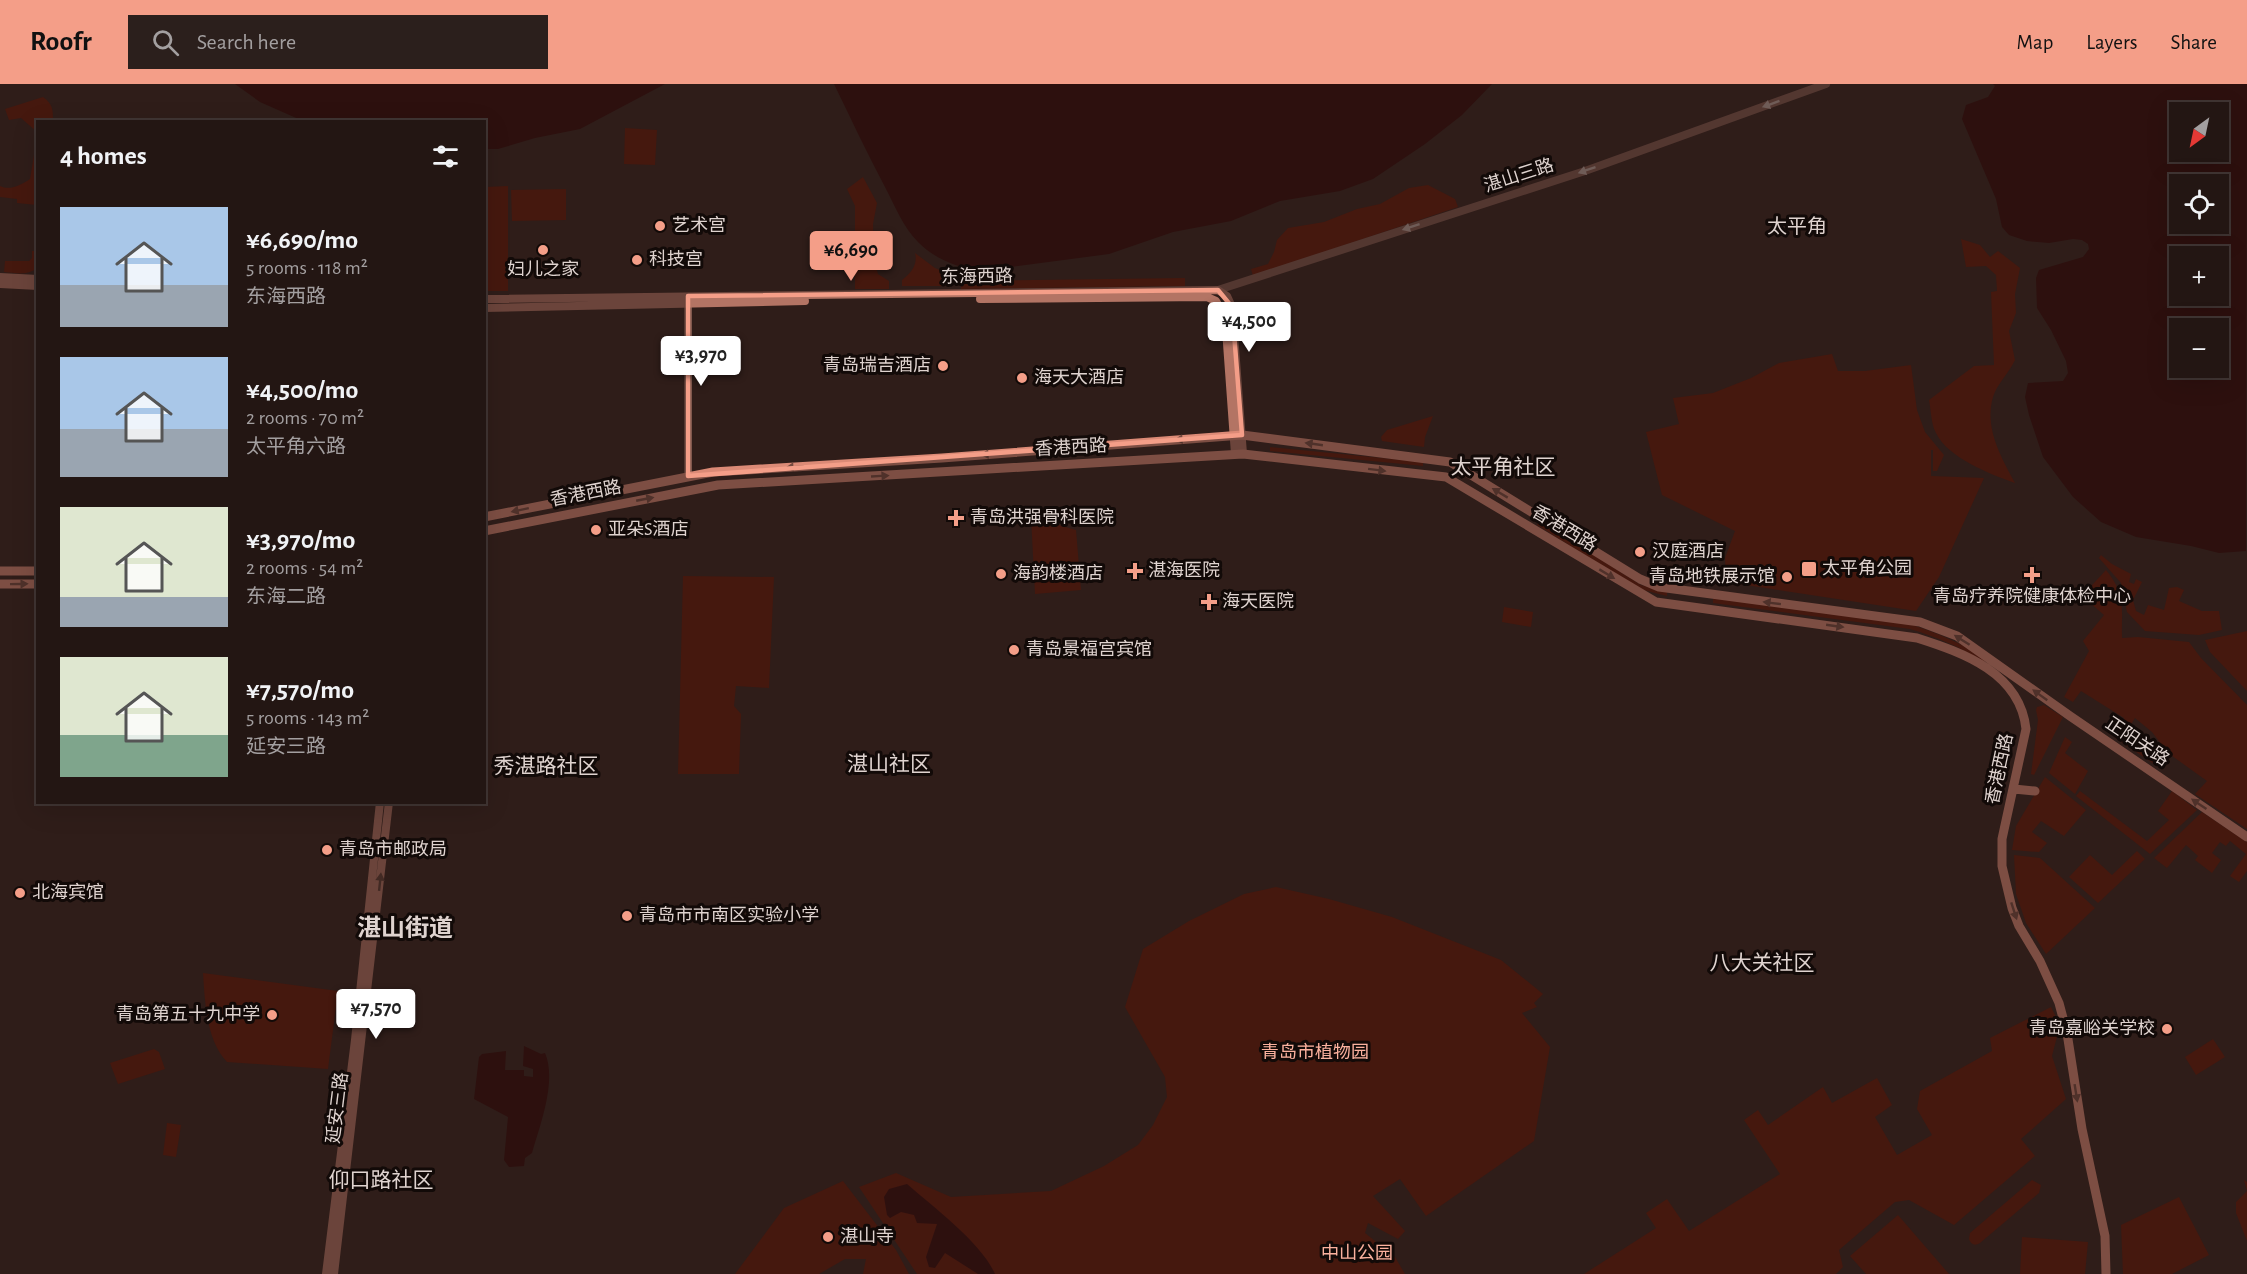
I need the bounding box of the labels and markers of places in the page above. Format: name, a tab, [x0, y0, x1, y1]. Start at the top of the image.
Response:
place label: 艺术宫	[672, 215, 726, 235]
marker: 艺术宫	[653, 219, 667, 233]
pin: ¥6,690	[802, 231, 900, 282]
marker: 妇儿之家	[536, 243, 550, 257]
place label: 科技宫	[649, 249, 703, 269]
marker: 科技宫	[630, 253, 644, 267]
place label: 妇儿之家	[507, 259, 579, 279]
pin: ¥4,500	[1200, 302, 1298, 353]
pin: ¥3,970	[652, 336, 750, 387]
place label: 青岛瑞吉酒店	[823, 355, 931, 375]
marker: 青岛瑞吉酒店	[936, 359, 950, 373]
place label: 海天大酒店	[1034, 367, 1124, 387]
marker: 海天大酒店	[1015, 371, 1029, 385]
place label: 青岛洪强骨科医院	[970, 507, 1114, 527]
marker: 青岛洪强骨科医院	[947, 509, 965, 527]
place label: 亚朵S酒店	[608, 519, 689, 539]
marker: 亚朵S酒店	[589, 523, 603, 537]
place label: 汉庭酒店	[1652, 541, 1724, 561]
marker: 汉庭酒店	[1633, 545, 1647, 559]
place label: 太平角公园	[1822, 558, 1912, 578]
place label: 湛海医院	[1148, 560, 1220, 580]
marker: 太平角公园	[1800, 560, 1818, 578]
marker: 湛海医院	[1126, 562, 1144, 580]
place label: 海韵楼酒店	[1013, 563, 1103, 583]
place label: 青岛地铁展示馆	[1649, 566, 1775, 586]
marker: 青岛疗养院健康体检中心	[2023, 566, 2041, 584]
marker: 海韵楼酒店	[994, 567, 1008, 581]
marker: 青岛地铁展示馆	[1780, 570, 1794, 584]
place label: 青岛疗养院健康体检中心	[1933, 586, 2131, 606]
place label: 海天医院	[1222, 591, 1294, 611]
marker: 海天医院	[1200, 593, 1218, 611]
place label: 青岛景福宫宾馆	[1026, 639, 1152, 659]
marker: 青岛景福宫宾馆	[1007, 643, 1021, 657]
place label: 青岛市邮政局	[339, 839, 447, 859]
marker: 青岛市邮政局	[320, 843, 334, 857]
place label: 北海宾馆	[32, 882, 104, 902]
marker: 北海宾馆	[13, 886, 27, 900]
place label: 青岛市市南区实验小学	[639, 905, 819, 925]
marker: 青岛市市南区实验小学	[620, 909, 634, 923]
pin: ¥7,570	[327, 989, 425, 1040]
place label: 青岛第五十九中学	[116, 1004, 260, 1024]
marker: 青岛第五十九中学	[265, 1008, 279, 1022]
place label: 青岛嘉峪关学校	[2029, 1018, 2155, 1038]
marker: 青岛嘉峪关学校	[2160, 1022, 2174, 1036]
place label: 湛山寺	[840, 1226, 894, 1246]
marker: 湛山寺	[821, 1230, 835, 1244]

